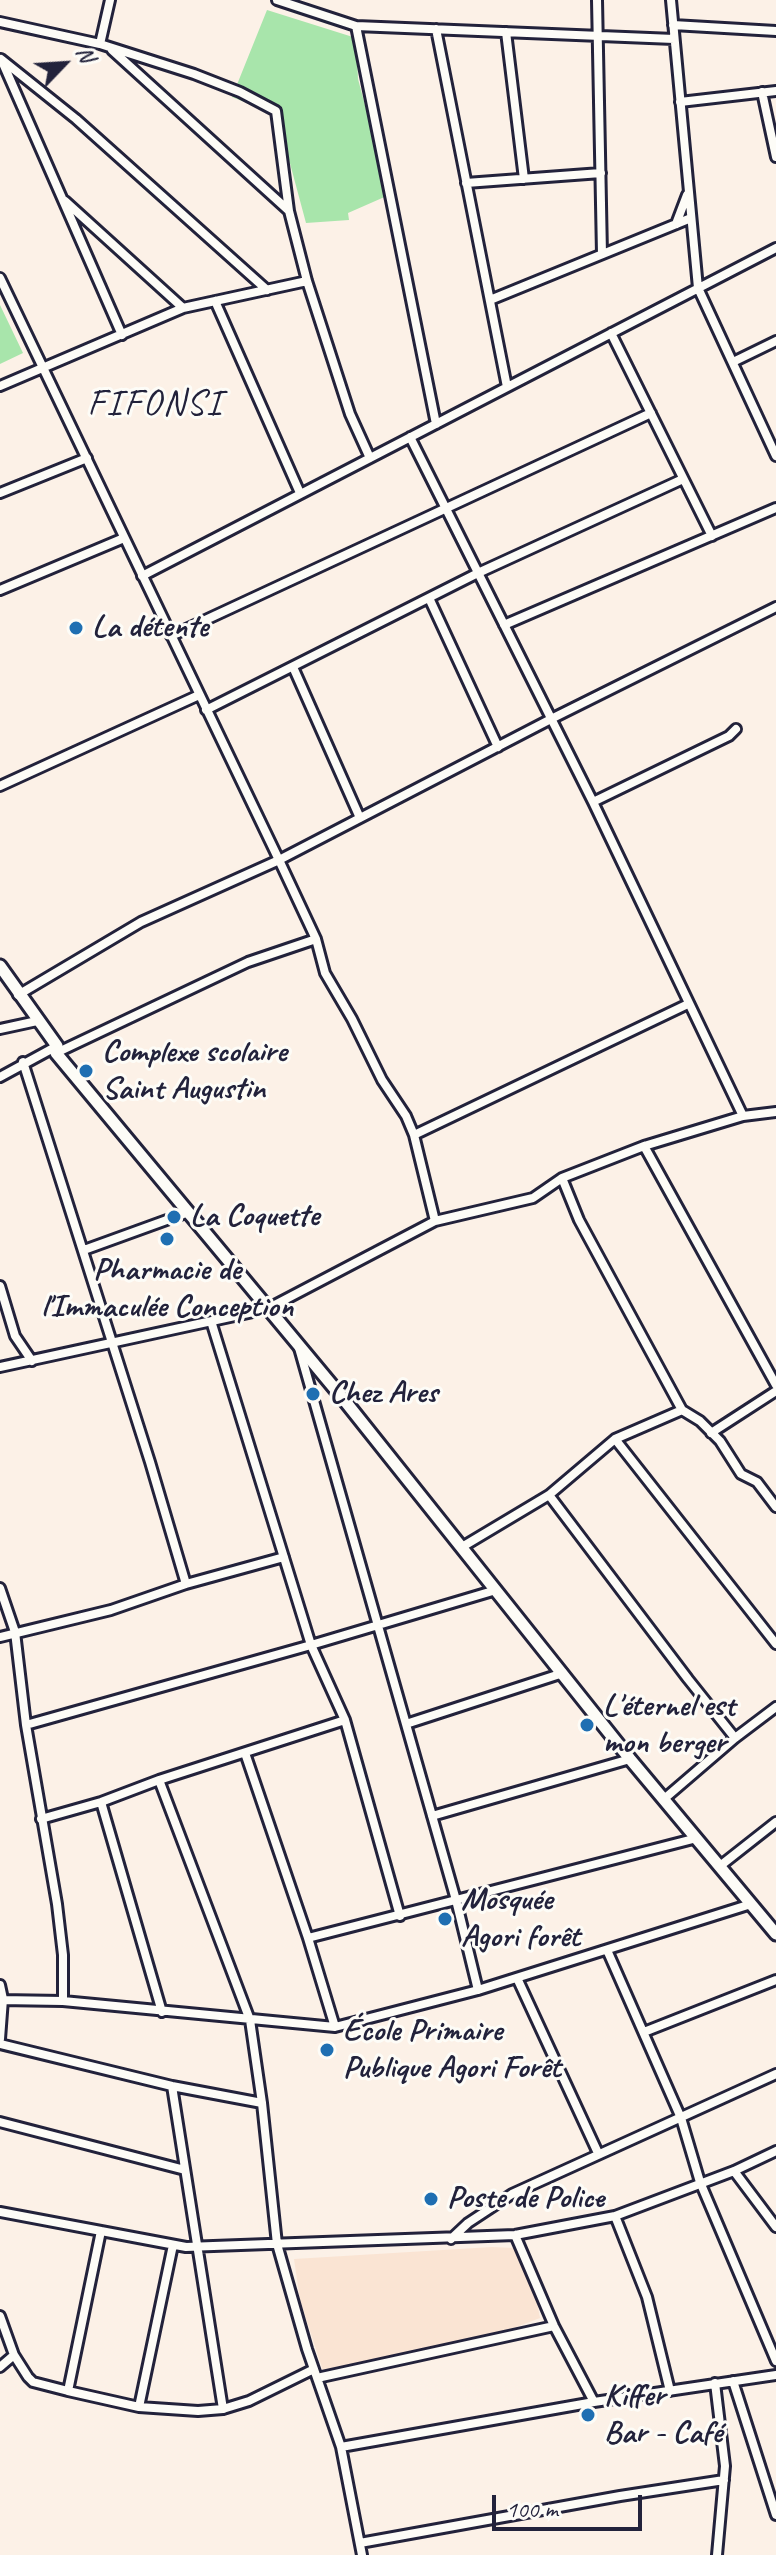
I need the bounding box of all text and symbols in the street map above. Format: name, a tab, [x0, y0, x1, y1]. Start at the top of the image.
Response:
north arrow	[24, 24, 104, 104]
text: N	[70, 42, 101, 66]
district label: FIFONSI	[88, 383, 222, 427]
place label: La détente	[92, 609, 208, 647]
marker: La détente	[67, 619, 85, 637]
place label: Complexe scolaire Saint Augustin	[102, 1034, 287, 1109]
marker: Complexe scolaire Saint Augustin	[77, 1062, 95, 1080]
place label: La Coquette	[190, 1198, 319, 1236]
marker: La Coquette	[165, 1208, 183, 1226]
marker: Pharmacie de l'Immaculée Conception	[158, 1230, 176, 1248]
place label: Pharmacie de l'Immaculée Conception	[41, 1252, 293, 1327]
place label: Chez Ares	[329, 1375, 437, 1413]
marker: Chez Ares	[304, 1385, 322, 1403]
place label: L'éternel est mon berger	[603, 1688, 735, 1763]
marker: L'éternel est mon berger	[578, 1716, 596, 1734]
place label: Mosquée Agori forêt	[461, 1882, 580, 1957]
marker: Mosquée Agori forêt	[436, 1910, 454, 1928]
place label: École Primaire Publique Agori Forêt	[343, 2013, 561, 2088]
marker: École Primaire Publique Agori Forêt	[318, 2041, 336, 2059]
place label: Poste de Police	[447, 2180, 604, 2218]
marker: Poste de Police	[422, 2190, 440, 2208]
place label: Kiffer Bar - Café	[604, 2378, 722, 2453]
marker: Kiffer Bar - Café	[579, 2406, 597, 2424]
scale bar	[496, 2479, 646, 2529]
text: 100 m	[506, 2494, 558, 2524]

